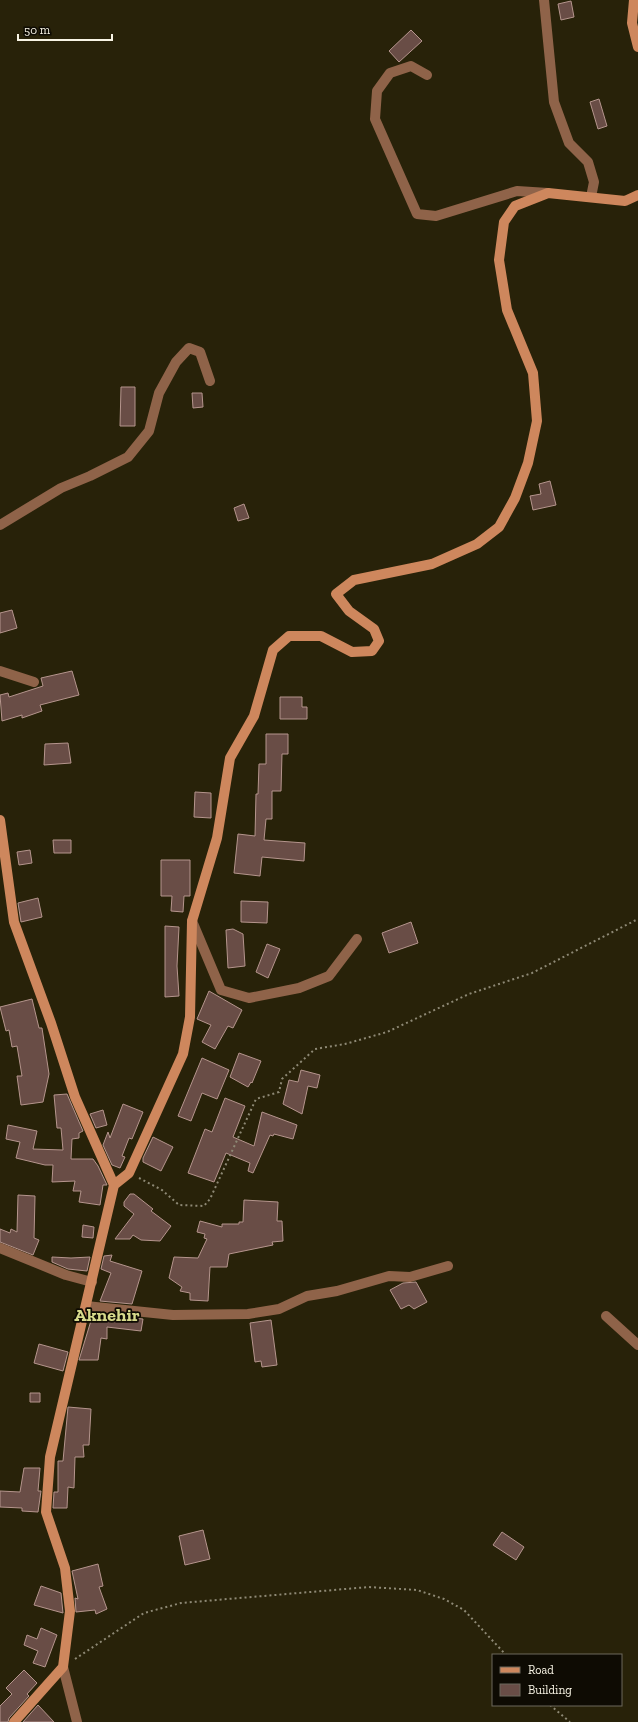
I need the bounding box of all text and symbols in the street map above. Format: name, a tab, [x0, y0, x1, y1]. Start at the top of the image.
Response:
scale bar	[18, 16, 112, 42]
text: 50 m	[24, 23, 51, 37]
district label: Aknehir	[74, 1304, 140, 1326]
legend	[492, 1654, 622, 1706]
text: Road	[528, 1663, 554, 1677]
text: Building	[528, 1683, 572, 1697]

